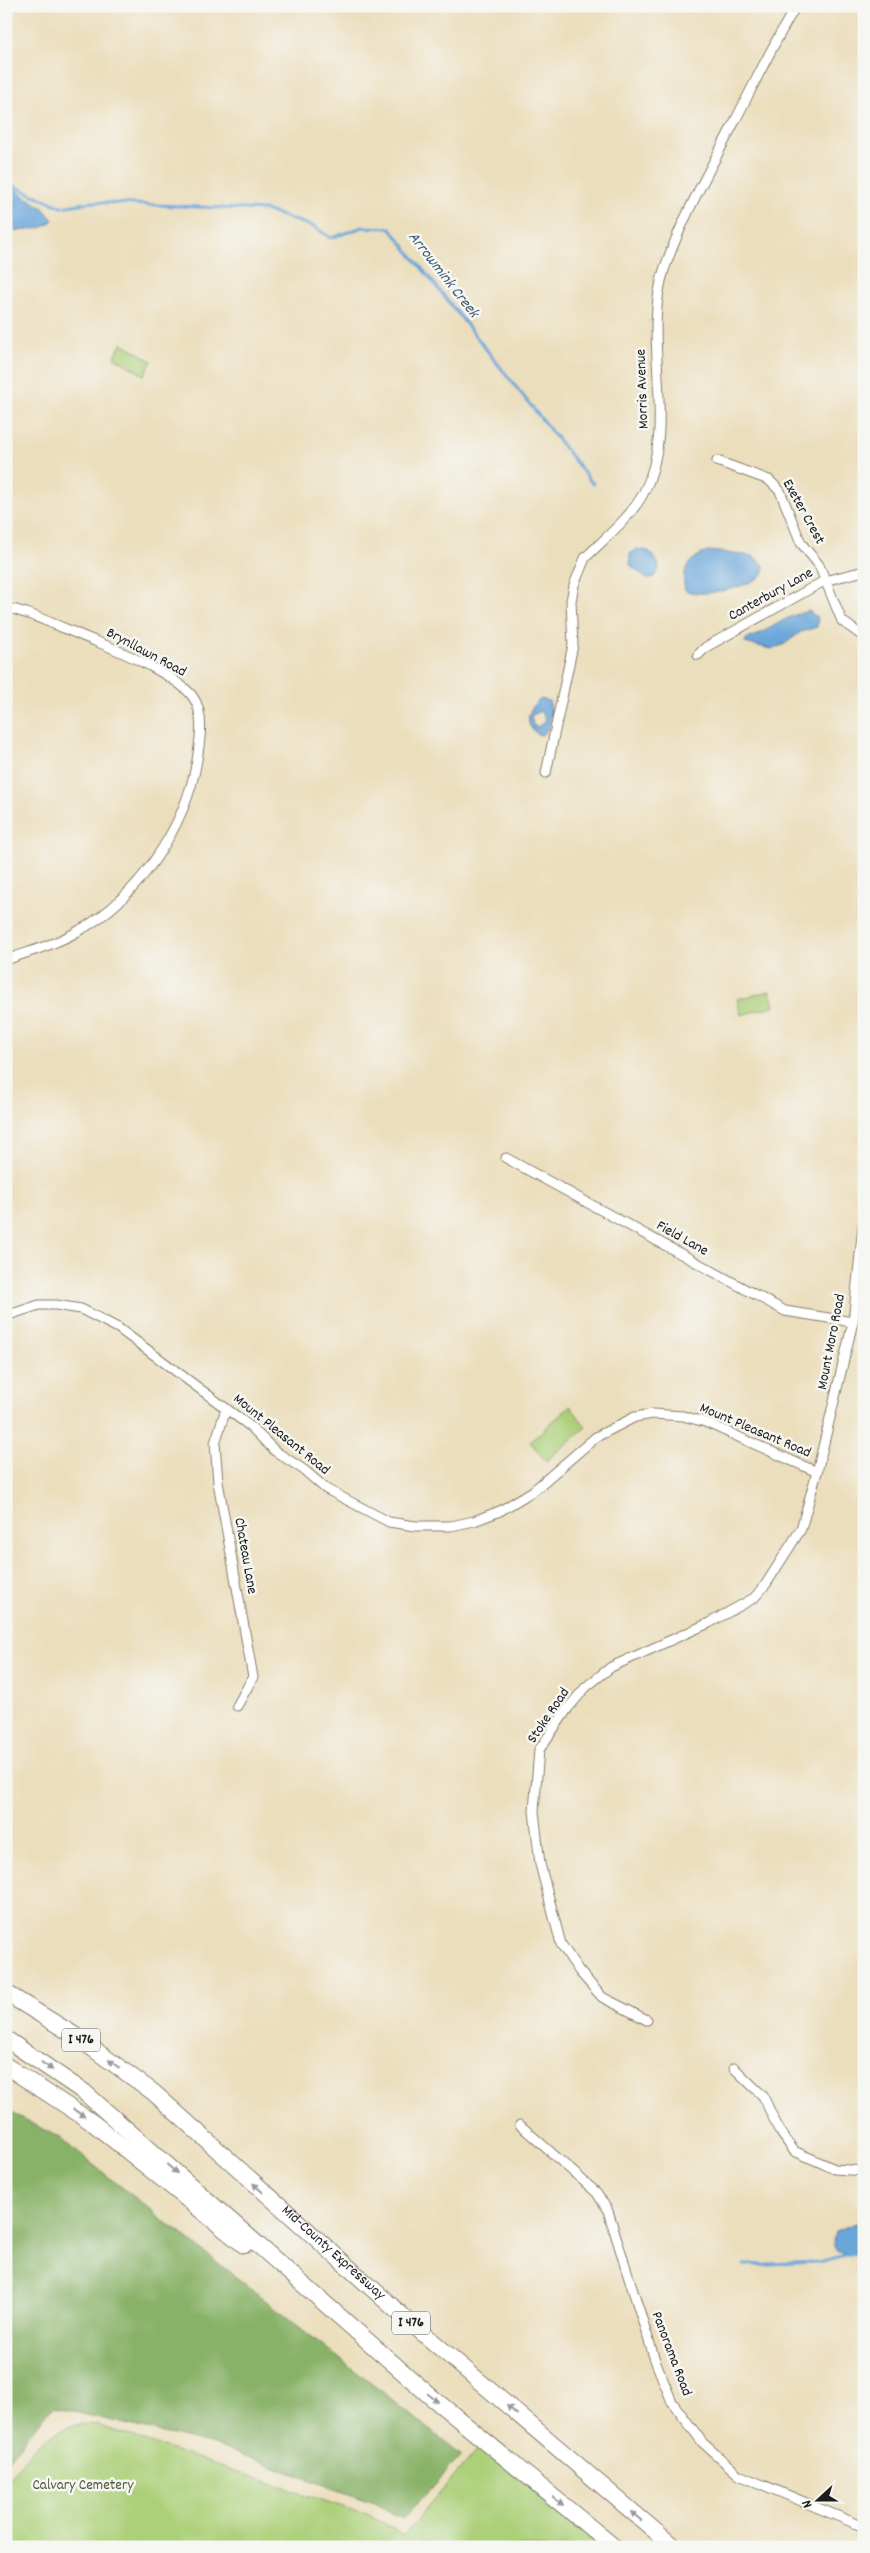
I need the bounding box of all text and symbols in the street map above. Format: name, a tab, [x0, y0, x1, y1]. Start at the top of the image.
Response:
water label: Arrowmink Creek	[402, 227, 485, 324]
street label: Morris Avenue	[631, 348, 655, 429]
street label: Exeter Crest	[776, 475, 830, 549]
street label: Canterbury Lane	[725, 562, 818, 627]
street label: Brynllawn Road	[102, 623, 190, 683]
street label: Field Lane	[652, 1216, 713, 1263]
street label: Mount Moro Road	[812, 1292, 852, 1392]
street label: Mount Pleasant Road	[228, 1389, 334, 1481]
street label: Mount Pleasant Road	[696, 1398, 814, 1464]
street label: Chateau Lane	[227, 1516, 263, 1596]
street label: Stoke Road	[522, 1684, 576, 1748]
road number: I 476	[62, 2028, 100, 2052]
one-way arrow	[107, 2059, 121, 2069]
one-way arrow	[40, 2061, 53, 2071]
one-way arrow	[72, 2108, 85, 2118]
one-way arrow	[166, 2163, 179, 2174]
one-way arrow	[253, 2182, 265, 2194]
street label: Mid-County Expressway	[276, 2201, 391, 2307]
street label: Panorama Road	[645, 2309, 697, 2399]
road number: I 476	[392, 2312, 430, 2334]
one-way arrow	[426, 2393, 439, 2404]
one-way arrow	[506, 2405, 519, 2416]
park label: Calvary Cemetery	[32, 2475, 134, 2497]
north arrow	[792, 2476, 842, 2526]
one-way arrow	[552, 2496, 565, 2507]
text: N	[797, 2497, 818, 2511]
one-way arrow	[630, 2510, 643, 2521]

